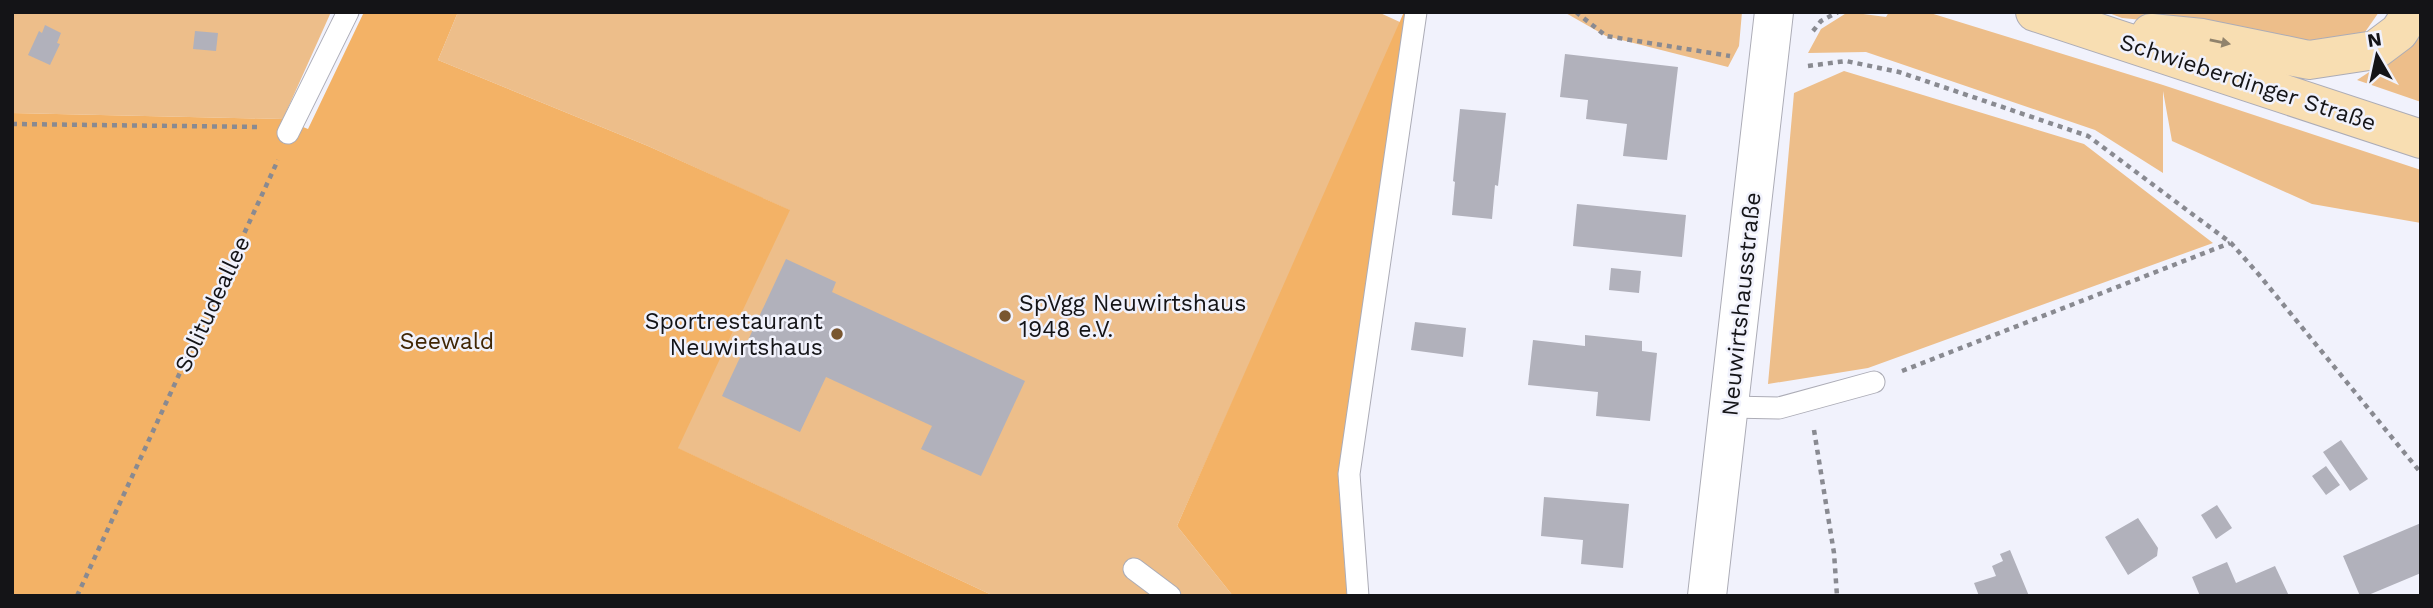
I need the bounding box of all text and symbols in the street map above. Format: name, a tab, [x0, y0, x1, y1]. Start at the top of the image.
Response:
north arrow	[2342, 21, 2412, 91]
text: N	[2366, 27, 2383, 52]
street label: Schwieberdinger Straße	[2116, 28, 2379, 137]
one-way arrow	[2209, 37, 2231, 48]
street label: Neuwirtshausstraße	[1716, 191, 1767, 417]
street label: Solitudeallee	[169, 232, 256, 376]
place label: SpVgg Neuwirtshaus 1948 e.V.	[1019, 290, 1246, 343]
place label: Sportrestaurant Neuwirtshaus	[645, 308, 823, 361]
marker: SpVgg Neuwirtshaus 1948 e.V.	[997, 308, 1013, 324]
marker: Sportrestaurant Neuwirtshaus	[829, 326, 845, 342]
park label: Seewald	[400, 328, 494, 355]

